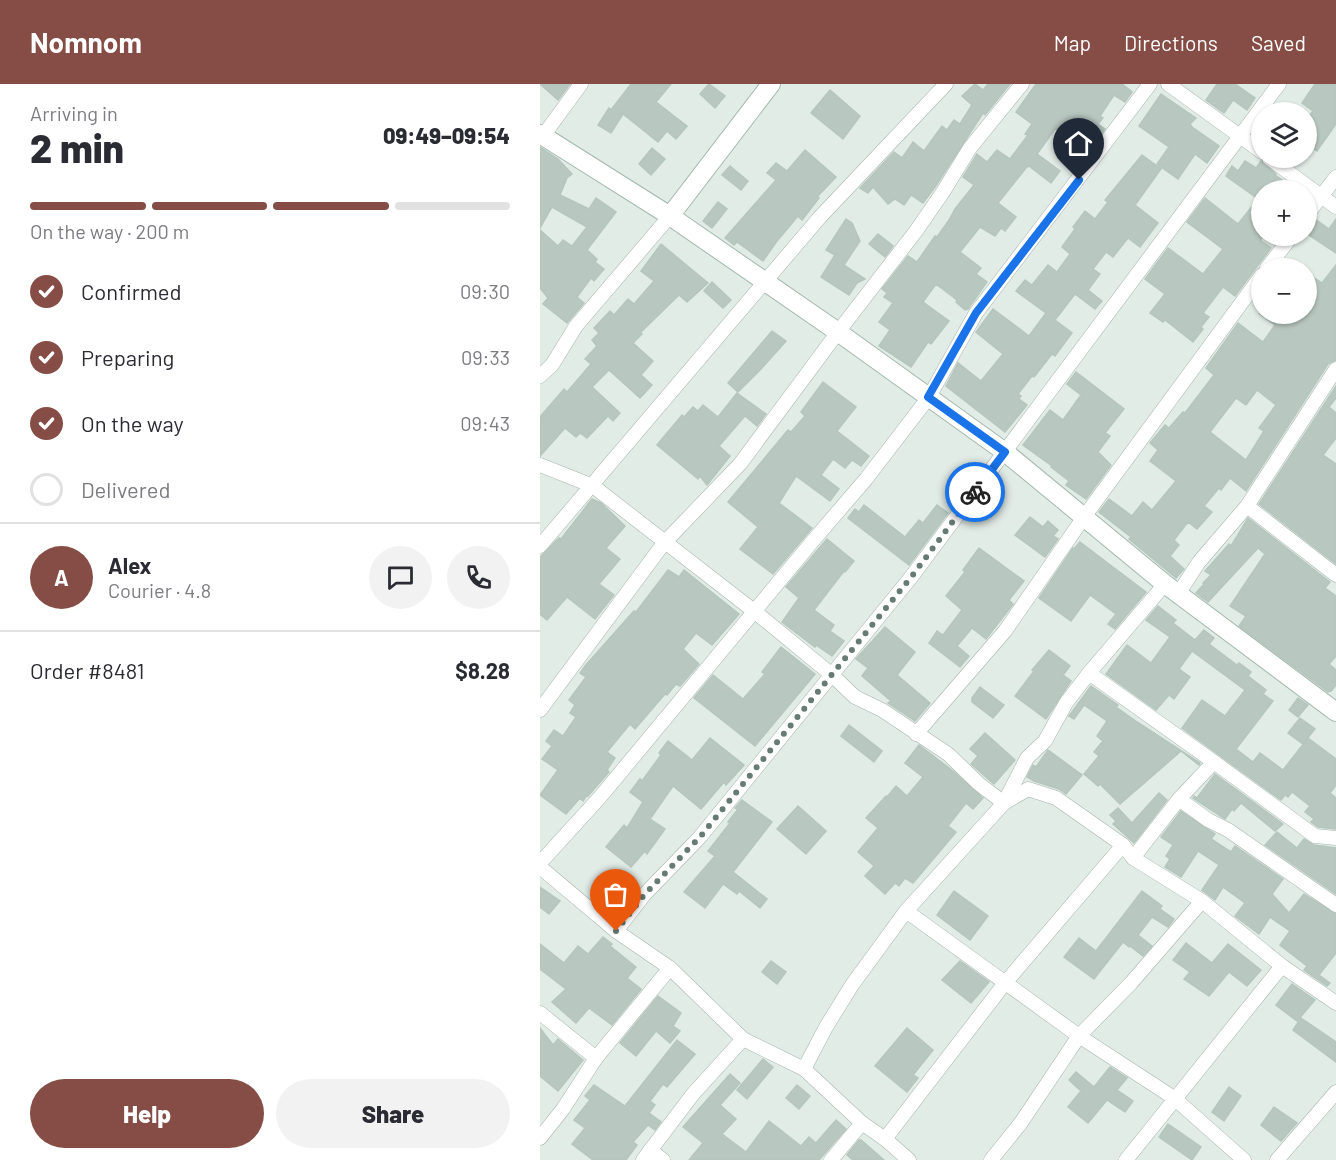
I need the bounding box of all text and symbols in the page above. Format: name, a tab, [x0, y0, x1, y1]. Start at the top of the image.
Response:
text: Nomnom	[30, 25, 142, 59]
text: Map	[1054, 30, 1091, 55]
text: Directions	[1124, 30, 1218, 55]
text: Saved	[1251, 30, 1306, 55]
text: Arriving in	[30, 101, 118, 125]
map controls	[1251, 102, 1317, 324]
button: layers	[1251, 102, 1317, 168]
pin	[1053, 118, 1104, 180]
text: 09:49–09:54	[383, 122, 510, 148]
text: 2 min	[30, 124, 124, 171]
icon: home	[1062, 127, 1095, 160]
button: +	[1251, 180, 1317, 246]
text: On the way · 200 m	[30, 219, 189, 243]
button: −	[1251, 258, 1317, 324]
icon: check	[30, 275, 63, 308]
text: Confirmed	[81, 278, 181, 304]
text: 09:30	[460, 279, 510, 303]
icon: check	[30, 341, 63, 374]
text: Preparing	[81, 344, 174, 370]
text: 09:33	[461, 345, 510, 369]
icon: check	[30, 407, 63, 440]
text: On the way	[81, 410, 184, 436]
text: 09:43	[460, 411, 510, 435]
courier	[945, 462, 1005, 522]
text: Delivered	[81, 476, 170, 502]
icon: bike	[959, 476, 992, 509]
button: chat	[369, 546, 432, 609]
button: phone	[447, 546, 510, 609]
text: Alex	[108, 552, 151, 578]
text: A	[54, 564, 69, 590]
text: Courier · 4.8	[108, 578, 211, 602]
text: Order #8481	[30, 657, 144, 683]
text: $8.28	[455, 657, 510, 683]
pin	[590, 869, 641, 931]
icon: bag	[599, 878, 632, 911]
button: Help	[30, 1079, 264, 1148]
button: Share	[276, 1079, 510, 1148]

